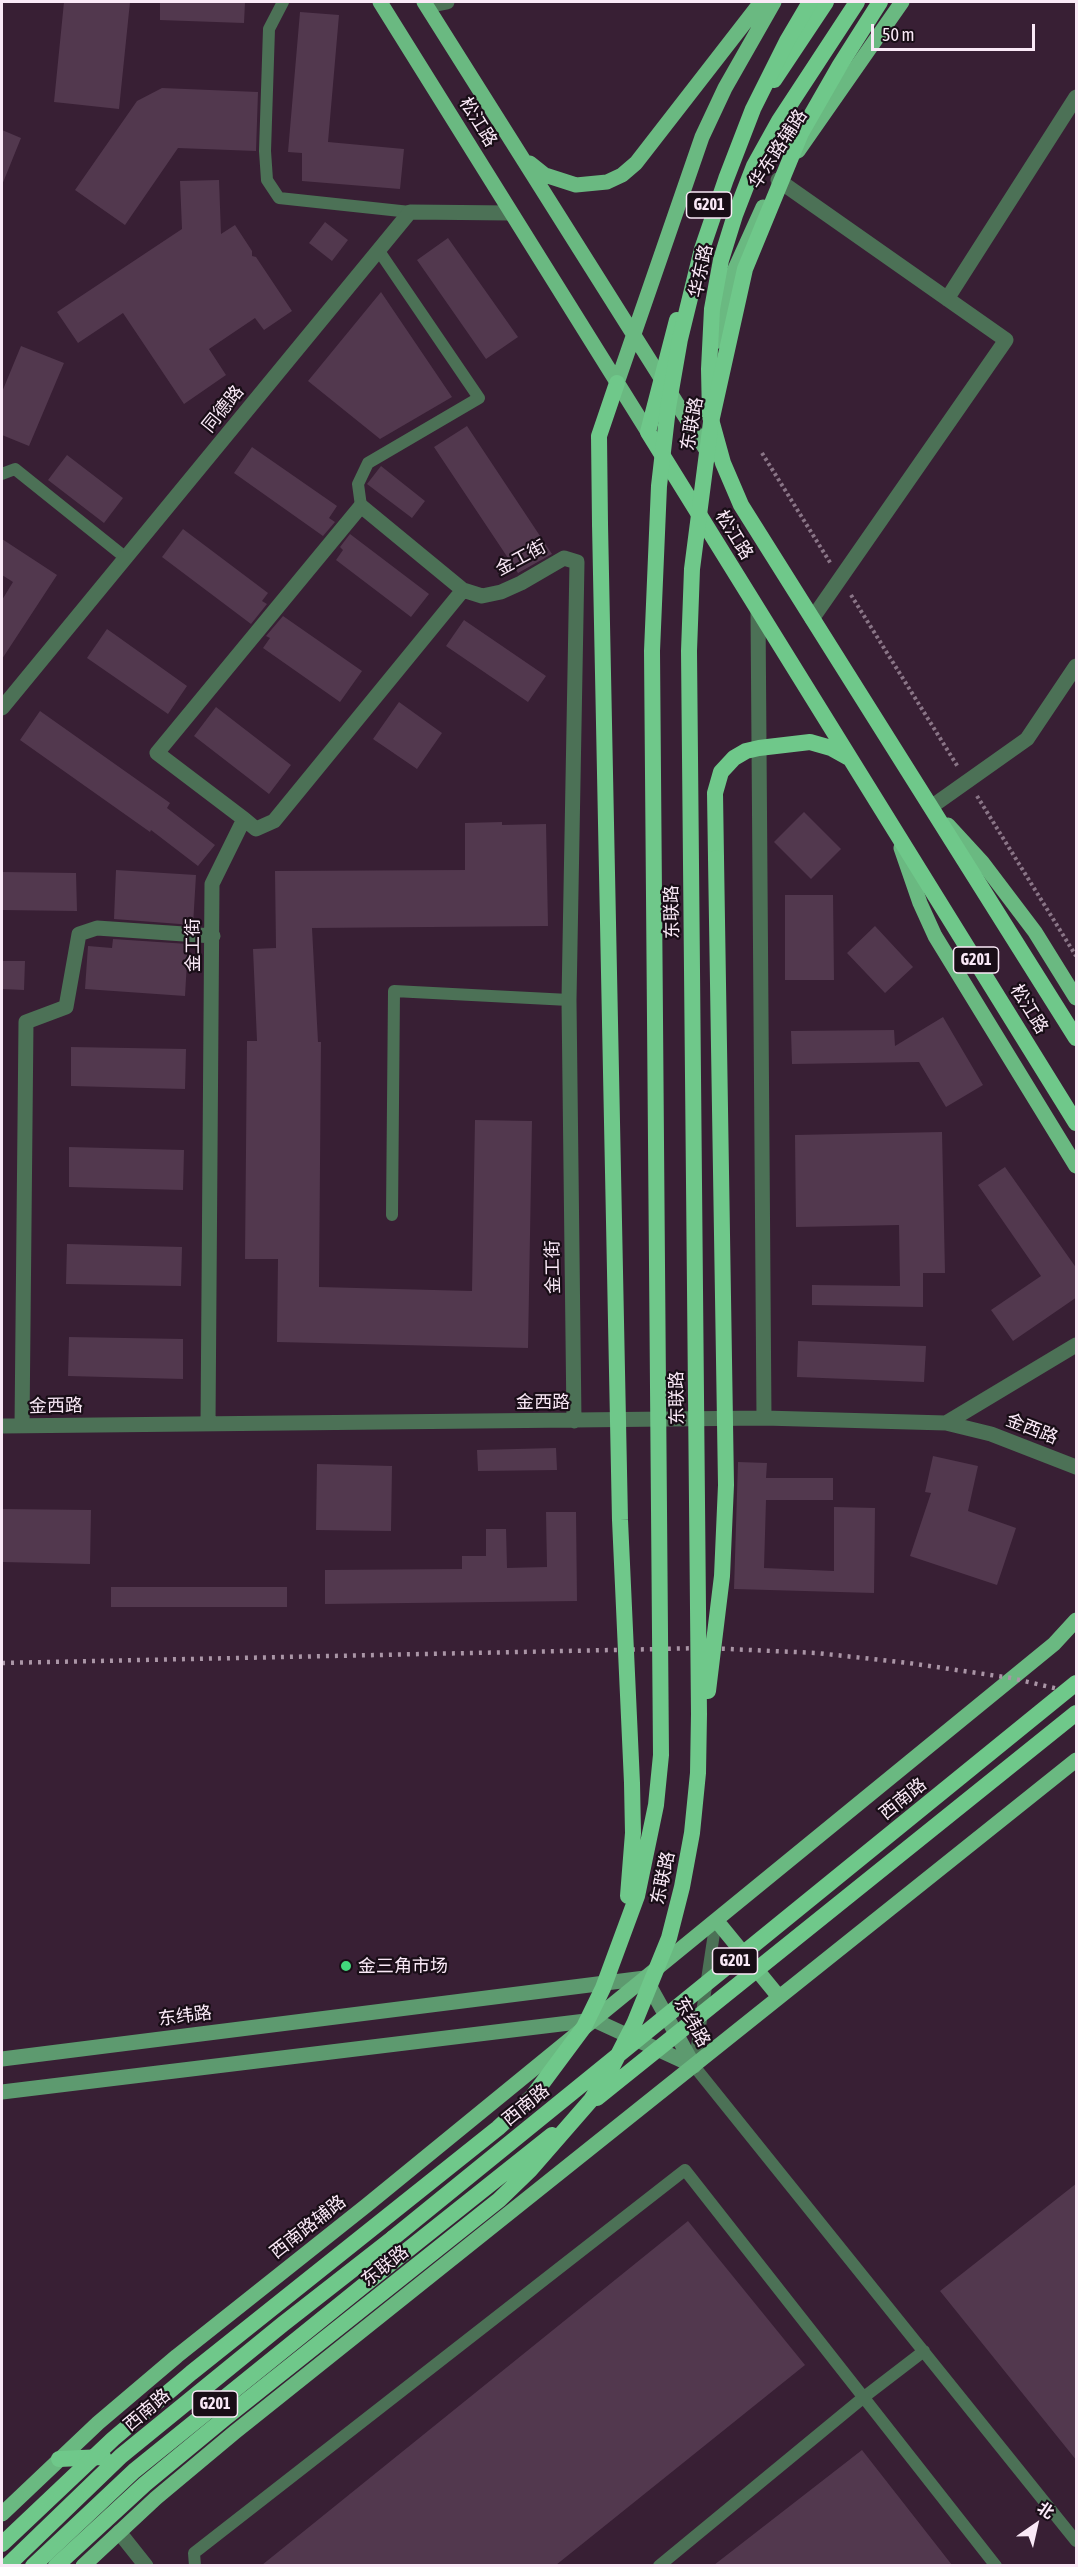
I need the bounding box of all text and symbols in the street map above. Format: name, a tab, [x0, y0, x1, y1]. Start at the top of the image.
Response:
scale bar	[874, 12, 1038, 50]
text: 50 m	[882, 24, 914, 45]
street label: 松江路	[455, 93, 501, 151]
street label: 华东路辅路	[744, 105, 812, 193]
road number: G201	[686, 192, 732, 218]
street label: 华东路	[685, 242, 717, 300]
street label: 同德路	[198, 381, 248, 437]
street label: 东联路	[677, 396, 707, 452]
street label: 松江路	[711, 506, 757, 564]
street label: 金工街	[492, 536, 550, 580]
street label: 东联路	[661, 885, 683, 939]
street label: 金工街	[182, 918, 204, 972]
road number: G201	[954, 947, 998, 973]
street label: 松江路	[1006, 980, 1052, 1038]
street label: 金工街	[542, 1240, 564, 1294]
street label: 东联路	[666, 1371, 688, 1425]
street label: 金西路	[516, 1391, 570, 1413]
street label: 金西路	[29, 1395, 83, 1417]
street label: 金西路	[1003, 1409, 1061, 1449]
street label: 西南路	[875, 1774, 931, 1824]
street label: 东联路	[647, 1849, 679, 1907]
road number: G201	[712, 1948, 758, 1974]
place label: 金三角市场	[358, 1955, 448, 1977]
marker: 金三角市场	[339, 1959, 353, 1973]
street label: 东纬路	[669, 1993, 715, 2051]
street label: 东纬路	[157, 2002, 213, 2030]
street label: 西南路	[498, 2080, 554, 2130]
street label: 西南路辅路	[266, 2191, 350, 2263]
street label: 东联路	[357, 2241, 413, 2291]
street label: 西南路	[119, 2384, 175, 2436]
road number: G201	[192, 2391, 238, 2417]
north arrow	[1006, 2495, 1066, 2555]
text: 北	[1034, 2498, 1058, 2522]

